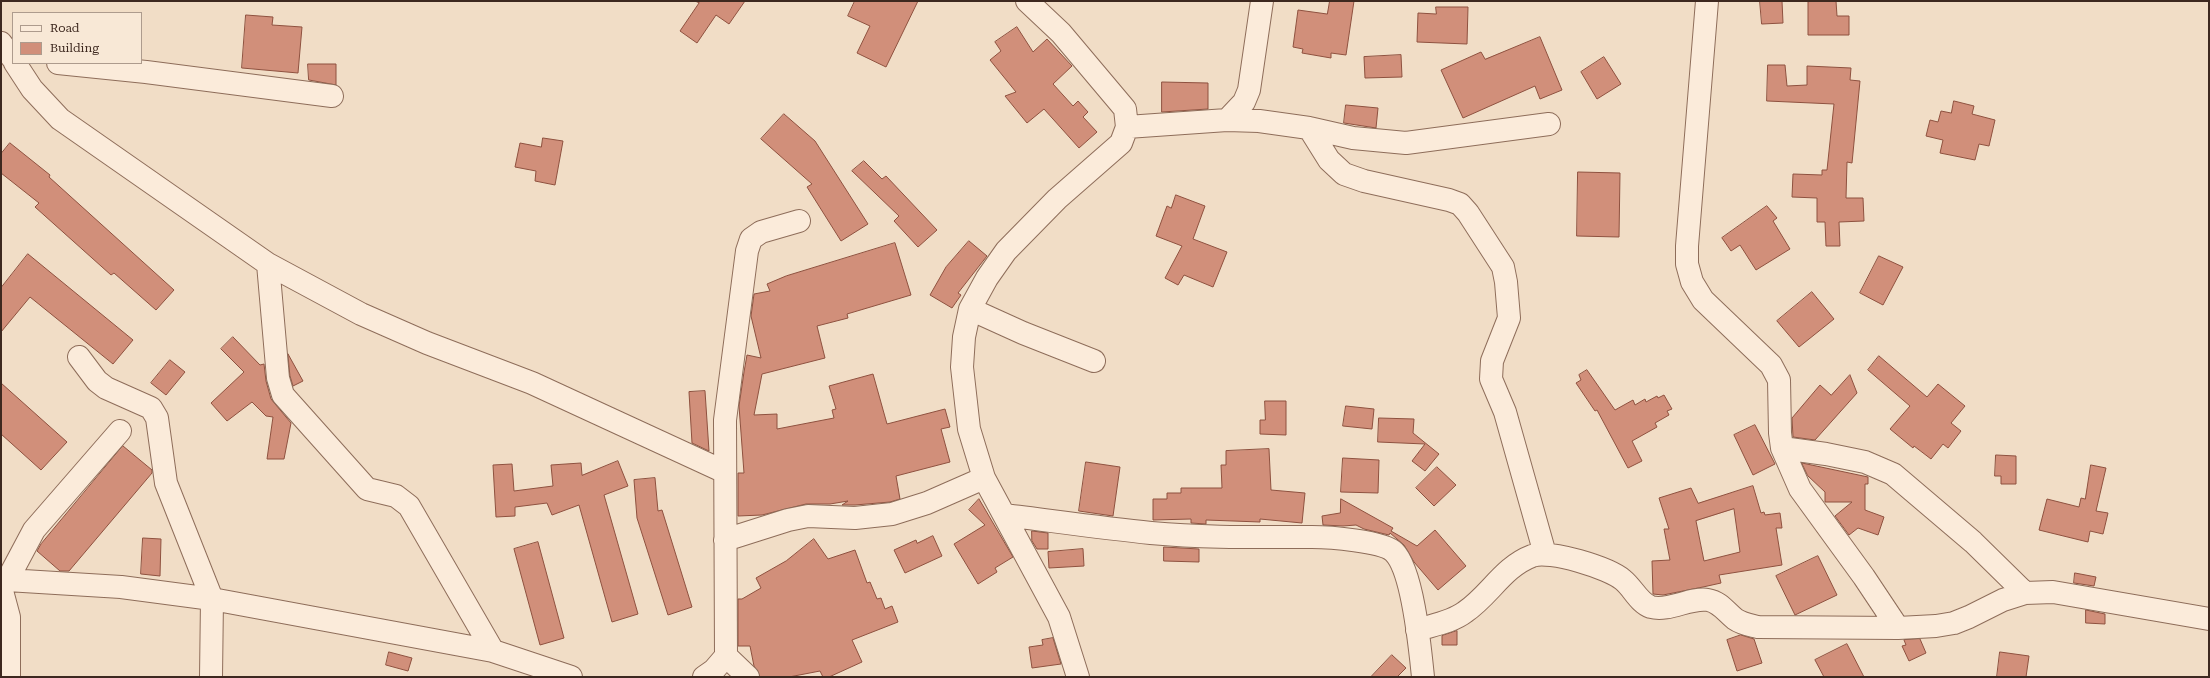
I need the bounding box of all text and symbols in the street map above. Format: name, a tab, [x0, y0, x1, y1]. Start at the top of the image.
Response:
legend	[12, 12, 142, 64]
text: Road	[50, 21, 79, 35]
text: Building	[50, 41, 99, 55]

